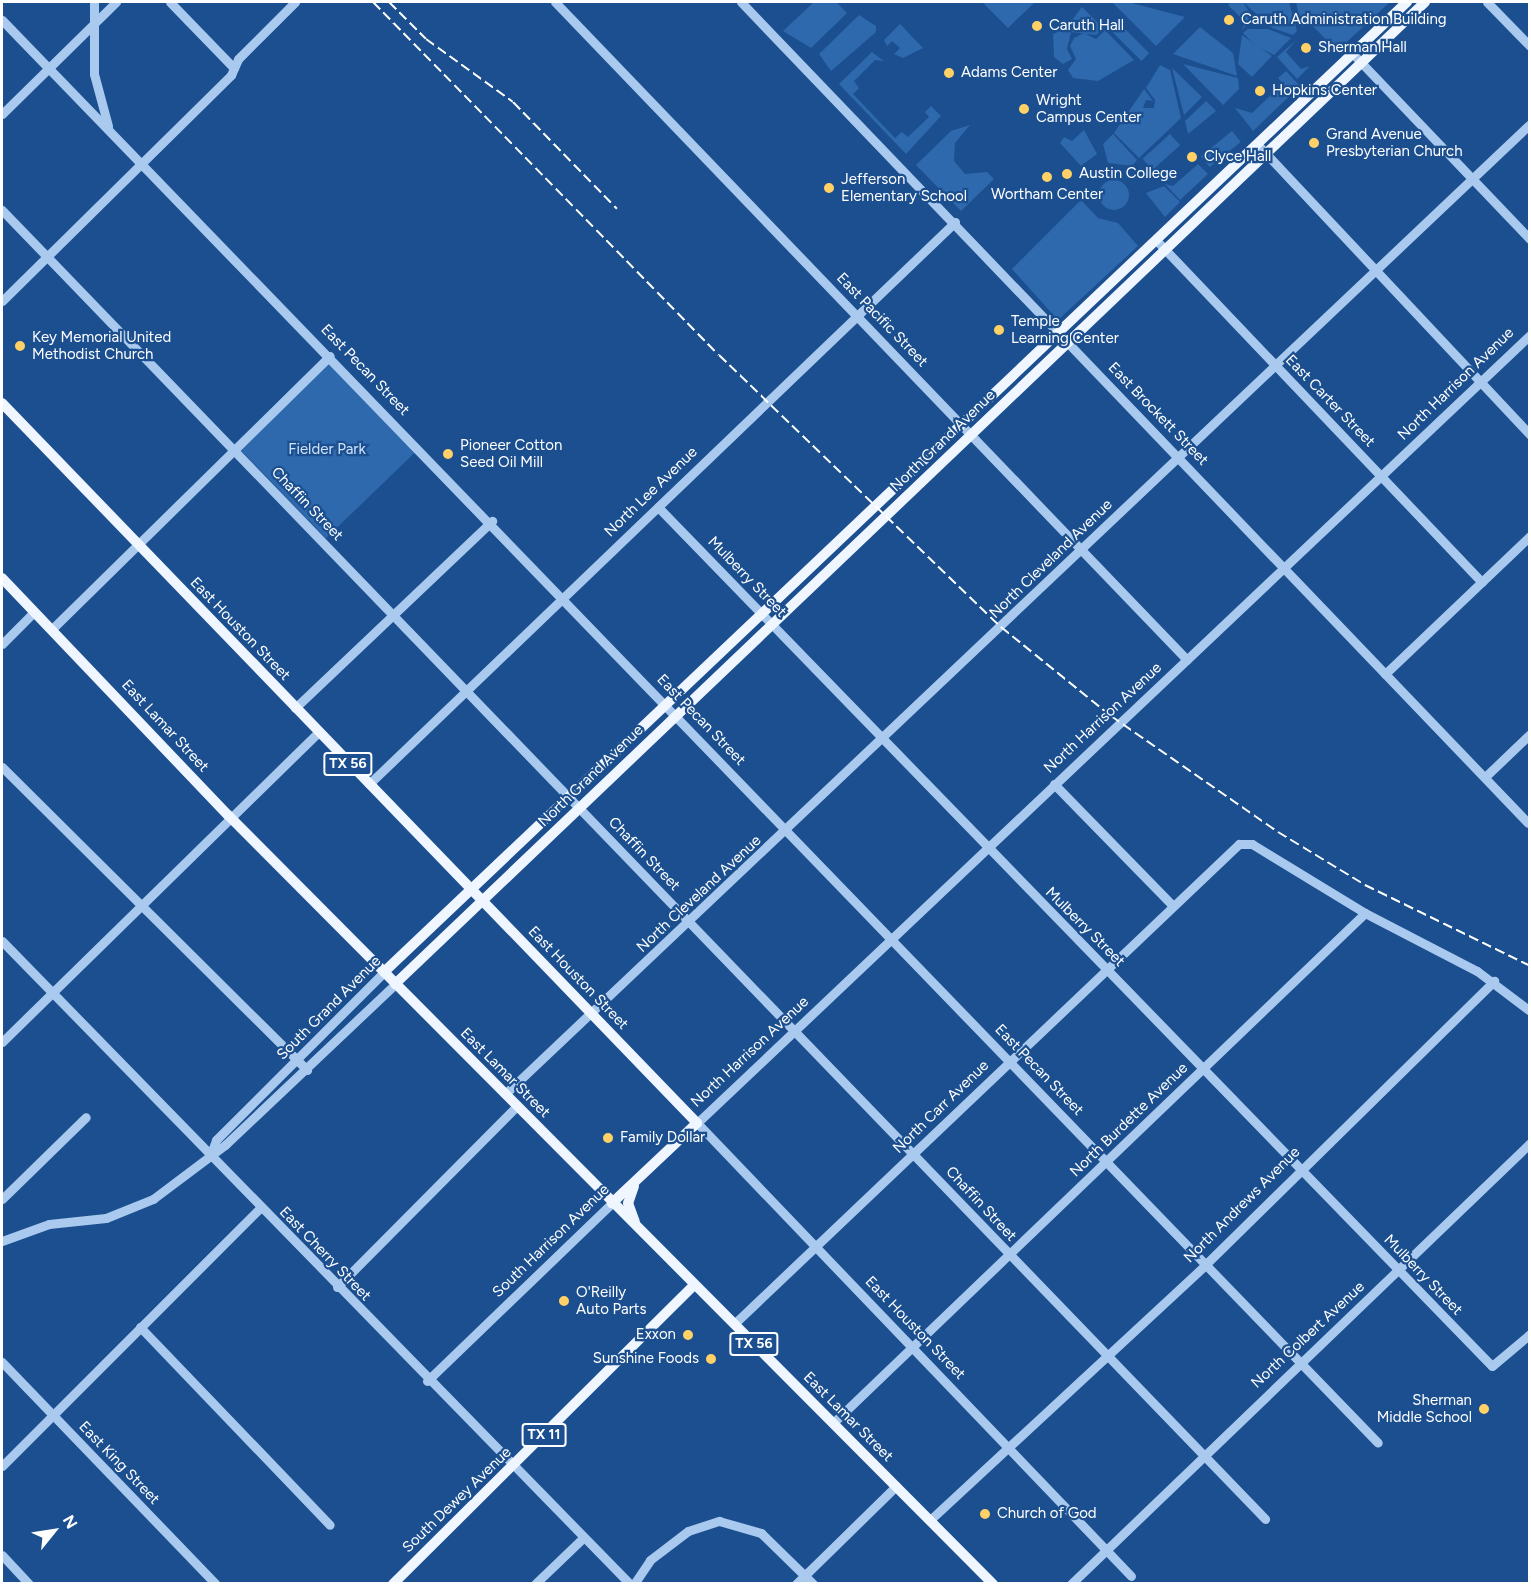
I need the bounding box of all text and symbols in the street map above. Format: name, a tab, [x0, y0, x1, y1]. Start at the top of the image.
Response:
place label: Caruth Administration Building	[1241, 11, 1447, 29]
marker: Caruth Administration Building	[1222, 13, 1236, 27]
place label: Caruth Hall	[1049, 17, 1124, 35]
marker: Caruth Hall	[1030, 19, 1044, 33]
place label: Sherman Hall	[1318, 39, 1407, 57]
marker: Sherman Hall	[1299, 41, 1313, 55]
place label: Adams Center	[961, 64, 1057, 82]
marker: Adams Center	[942, 66, 956, 80]
place label: Hopkins Center	[1272, 82, 1377, 100]
marker: Hopkins Center	[1253, 84, 1267, 98]
place label: Wright Campus Center	[1036, 91, 1141, 126]
marker: Wright Campus Center	[1017, 102, 1031, 116]
place label: Grand Avenue Presbyterian Church	[1326, 125, 1463, 160]
marker: Grand Avenue Presbyterian Church	[1307, 136, 1321, 150]
place label: Clyce Hall	[1204, 148, 1271, 166]
marker: Clyce Hall	[1185, 150, 1199, 164]
place label: Austin College	[1079, 165, 1177, 183]
marker: Austin College	[1060, 167, 1074, 181]
place label: Jefferson Elementary School	[841, 170, 967, 205]
marker: Wortham Center	[1040, 170, 1054, 184]
marker: Jefferson Elementary School	[822, 181, 836, 195]
place label: Wortham Center	[991, 186, 1103, 204]
street label: East Pacific Street	[833, 269, 931, 371]
place label: Temple Learning Center	[1011, 312, 1119, 347]
street label: East Pecan Street	[317, 321, 413, 419]
marker: Temple Learning Center	[992, 323, 1006, 337]
street label: North Harrison Avenue	[1394, 324, 1518, 444]
place label: Key Memorial United Methodist Church	[32, 328, 171, 363]
marker: Key Memorial United Methodist Church	[13, 339, 27, 353]
street label: East Carter Street	[1281, 351, 1379, 451]
street label: East Brockett Street	[1104, 359, 1212, 469]
street label: North Grand Avenue	[887, 386, 999, 496]
place label: Pioneer Cotton Seed Oil Mill	[460, 436, 562, 471]
park label: Fielder Park	[288, 441, 366, 459]
street label: North Lee Avenue	[601, 443, 701, 541]
marker: Pioneer Cotton Seed Oil Mill	[441, 447, 455, 461]
street label: Chaffin Street	[267, 463, 347, 545]
street label: North Cleveland Avenue	[986, 496, 1116, 622]
street label: Mulberry Street	[704, 533, 790, 621]
street label: East Houston Street	[186, 574, 294, 684]
street label: North Harrison Avenue	[1040, 659, 1166, 777]
street label: East Pecan Street	[653, 671, 749, 769]
street label: East Lamar Street	[118, 676, 212, 776]
street label: North Grand Avenue	[535, 721, 647, 831]
road number: TX 56	[322, 753, 374, 775]
street label: Chaffin Street	[604, 813, 684, 895]
street label: North Cleveland Avenue	[633, 832, 765, 956]
street label: Mulberry Street	[1041, 883, 1129, 971]
street label: East Houston Street	[524, 923, 632, 1033]
street label: South Grand Avenue	[273, 952, 385, 1064]
street label: North Harrison Avenue	[687, 993, 813, 1111]
street label: East Pecan Street	[991, 1021, 1087, 1119]
street label: East Lamar Street	[456, 1024, 554, 1122]
street label: North Carr Avenue	[889, 1057, 993, 1157]
street label: North Burdette Avenue	[1066, 1059, 1192, 1181]
place label: Family Dollar	[620, 1129, 705, 1147]
marker: Family Dollar	[601, 1131, 615, 1145]
street label: North Andrews Avenue	[1180, 1143, 1304, 1267]
street label: Chaffin Street	[942, 1163, 1020, 1245]
street label: South Harrison Avenue	[489, 1181, 613, 1301]
street label: East Cherry Street	[275, 1203, 375, 1305]
street label: Mulberry Street	[1380, 1231, 1466, 1319]
street label: East Houston Street	[861, 1273, 969, 1383]
street label: North Colbert Avenue	[1248, 1278, 1368, 1392]
place label: O'Reilly Auto Parts	[576, 1283, 646, 1318]
marker: O'Reilly Auto Parts	[557, 1294, 571, 1308]
place label: Exxon	[636, 1326, 676, 1344]
marker: Exxon	[681, 1328, 695, 1342]
road number: TX 56	[728, 1333, 780, 1355]
place label: Sunshine Foods	[593, 1350, 699, 1368]
marker: Sunshine Foods	[704, 1352, 718, 1366]
street label: East Lamar Street	[799, 1368, 897, 1466]
place label: Sherman Middle School	[1377, 1391, 1472, 1426]
marker: Sherman Middle School	[1477, 1402, 1491, 1416]
street label: East King Street	[75, 1418, 163, 1508]
road number: TX 11	[522, 1424, 566, 1446]
street label: South Dewey Avenue	[399, 1443, 515, 1557]
north arrow	[24, 1501, 84, 1561]
place label: Church of God	[997, 1505, 1097, 1523]
marker: Church of God	[978, 1507, 992, 1521]
text: N	[59, 1512, 81, 1532]

